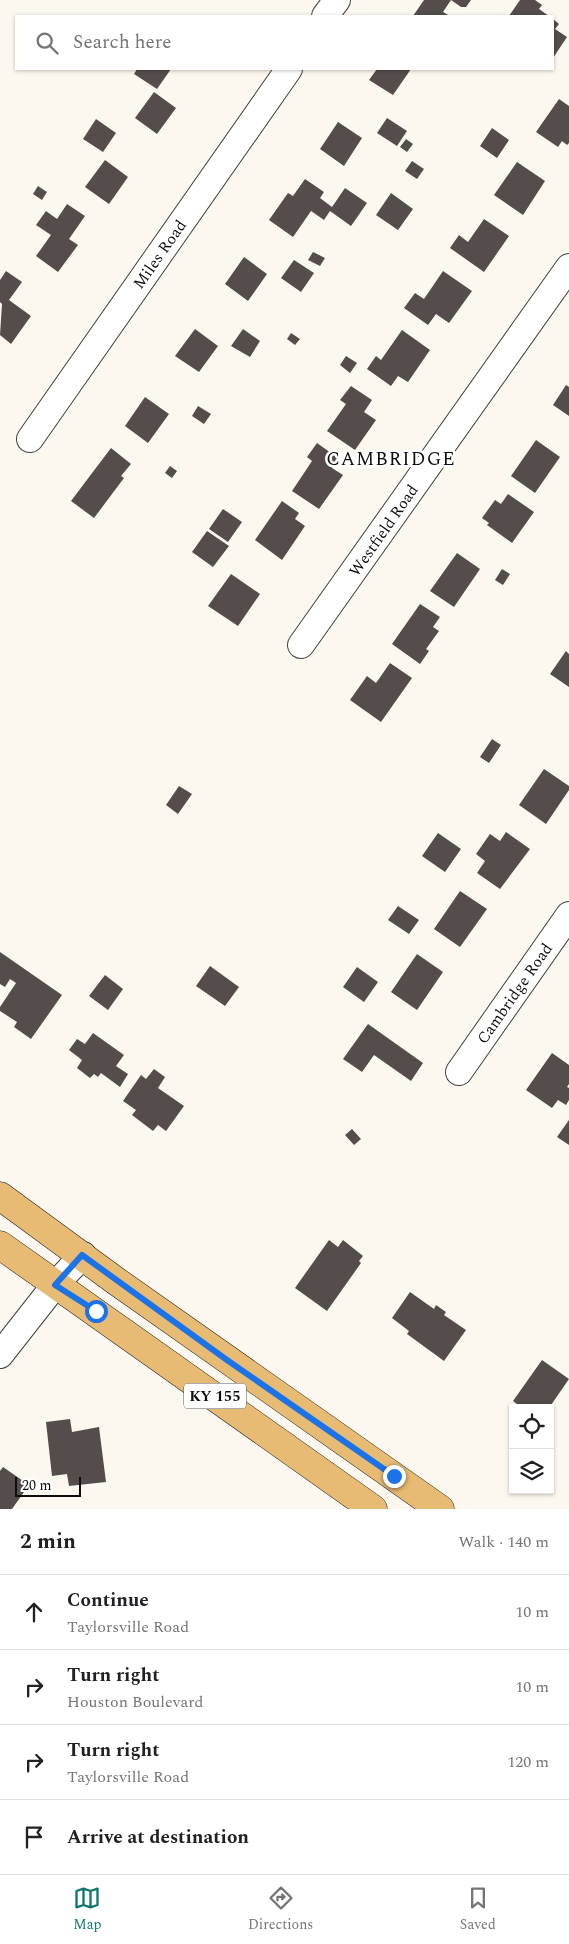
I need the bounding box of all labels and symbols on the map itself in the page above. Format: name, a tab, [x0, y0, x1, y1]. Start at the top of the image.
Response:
street label: Miles Road	[127, 215, 193, 294]
district label: CAMBRIDGE	[326, 445, 456, 474]
street label: Westfield Road	[343, 480, 424, 581]
street label: Cambridge Road	[471, 938, 559, 1049]
route start	[85, 1300, 108, 1323]
road number: KY 155	[184, 1384, 246, 1408]
route end	[383, 1465, 406, 1488]
scale bar	[15, 1474, 81, 1497]

